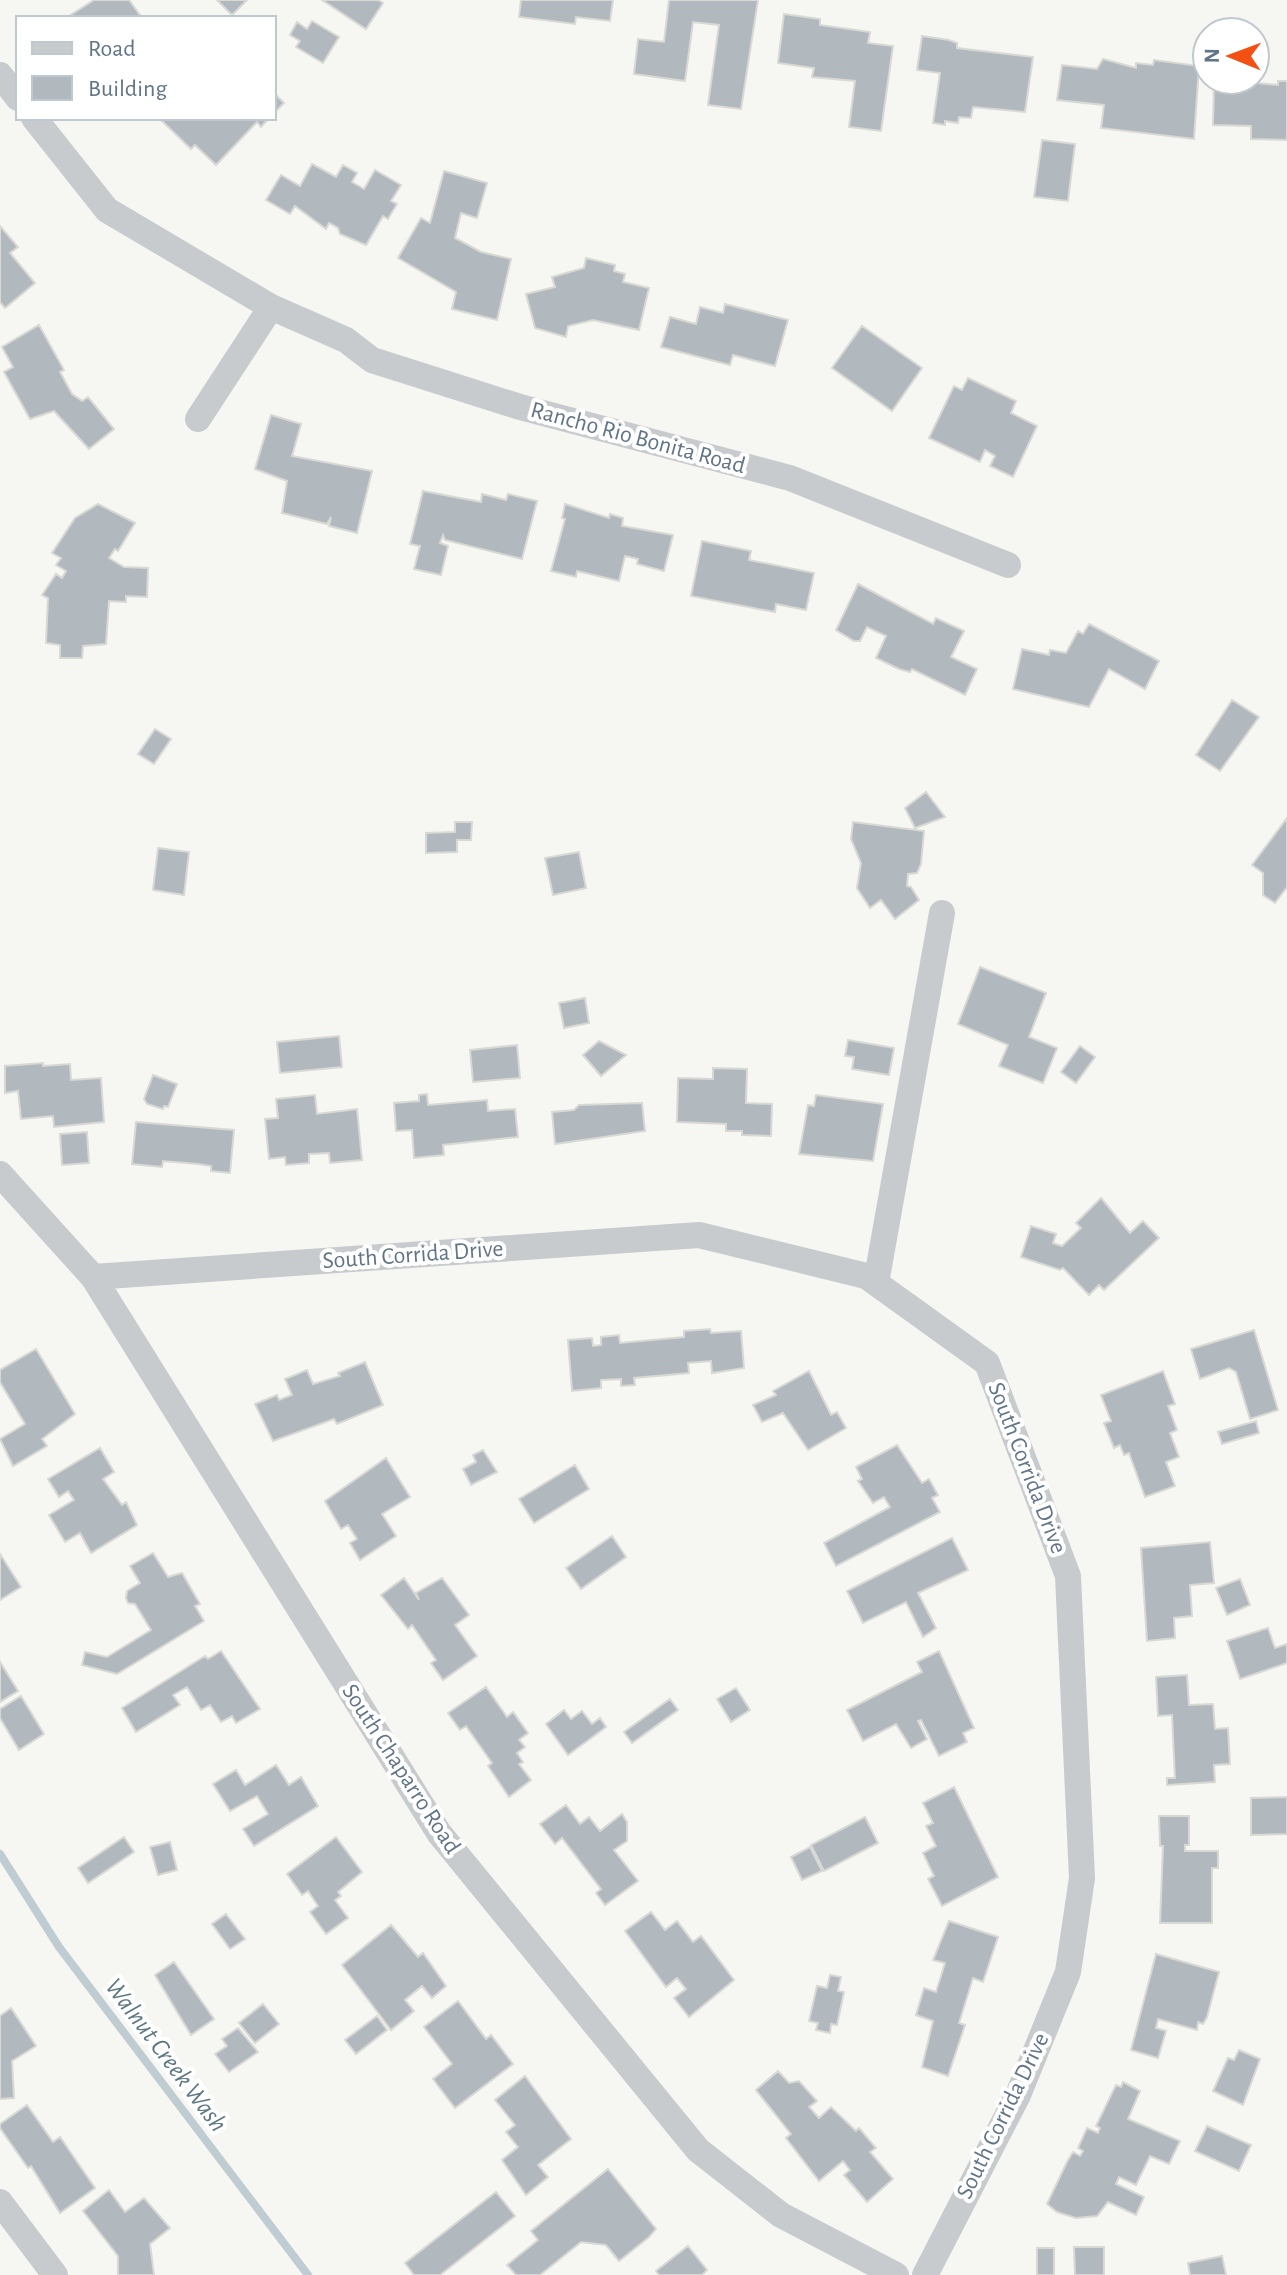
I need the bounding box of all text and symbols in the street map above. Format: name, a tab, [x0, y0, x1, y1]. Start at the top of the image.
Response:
legend	[16, 16, 276, 120]
north arrow	[1191, 16, 1271, 96]
text: Road	[88, 37, 136, 61]
text: N	[1201, 48, 1223, 64]
text: Building	[88, 77, 167, 101]
street label: Rancho Rio Bonita Road	[528, 398, 748, 478]
street label: South Corrida Drive	[322, 1237, 504, 1273]
street label: South Corrida Drive	[983, 1379, 1071, 1557]
street label: South Chaparro Road	[337, 1680, 465, 1858]
water label: Walnut Creek Wash	[100, 1974, 232, 2136]
street label: South Corrida Drive	[952, 2029, 1054, 2203]

